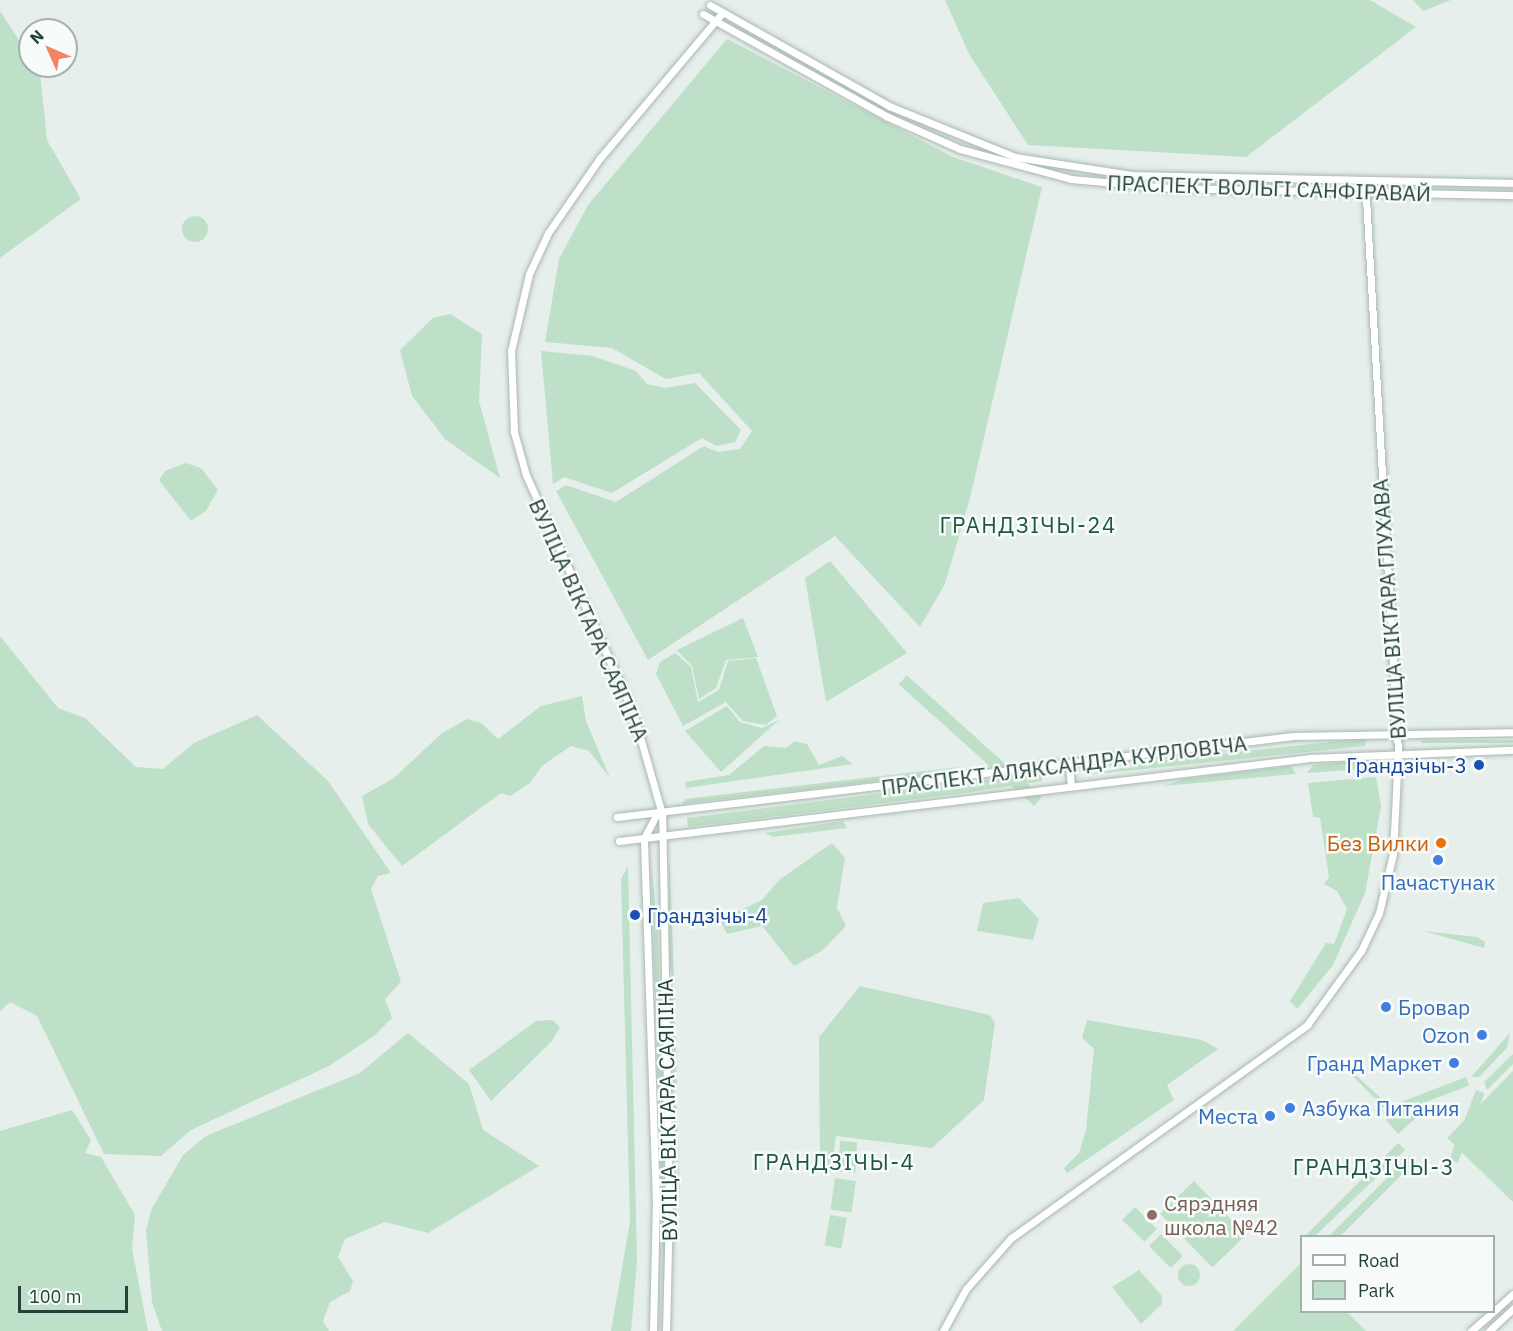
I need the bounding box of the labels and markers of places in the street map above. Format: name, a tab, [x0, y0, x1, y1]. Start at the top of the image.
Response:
place label: Грандзічы-3	[1346, 752, 1467, 778]
marker: Грандзічы-3	[1472, 758, 1486, 772]
place label: Без Вилки	[1327, 830, 1429, 856]
marker: Без Вилки	[1434, 836, 1448, 850]
marker: Пачастунак	[1431, 853, 1445, 867]
place label: Пачастунак	[1381, 869, 1495, 895]
place label: Грандзічы-4	[647, 902, 768, 928]
marker: Грандзічы-4	[628, 908, 642, 922]
place label: Бровар	[1398, 994, 1470, 1020]
marker: Бровар	[1379, 1000, 1393, 1014]
place label: Ozon	[1422, 1022, 1470, 1048]
marker: Ozon	[1475, 1028, 1489, 1042]
place label: Гранд Маркет	[1307, 1050, 1442, 1076]
marker: Гранд Маркет	[1447, 1056, 1461, 1070]
place label: Азбука Питания	[1302, 1095, 1459, 1121]
marker: Азбука Питания	[1283, 1101, 1297, 1115]
place label: Места	[1198, 1103, 1258, 1129]
marker: Места	[1263, 1109, 1277, 1123]
place label: Сярэдняя школа №42	[1164, 1190, 1278, 1240]
marker: Сярэдняя школа №42	[1145, 1208, 1159, 1222]

